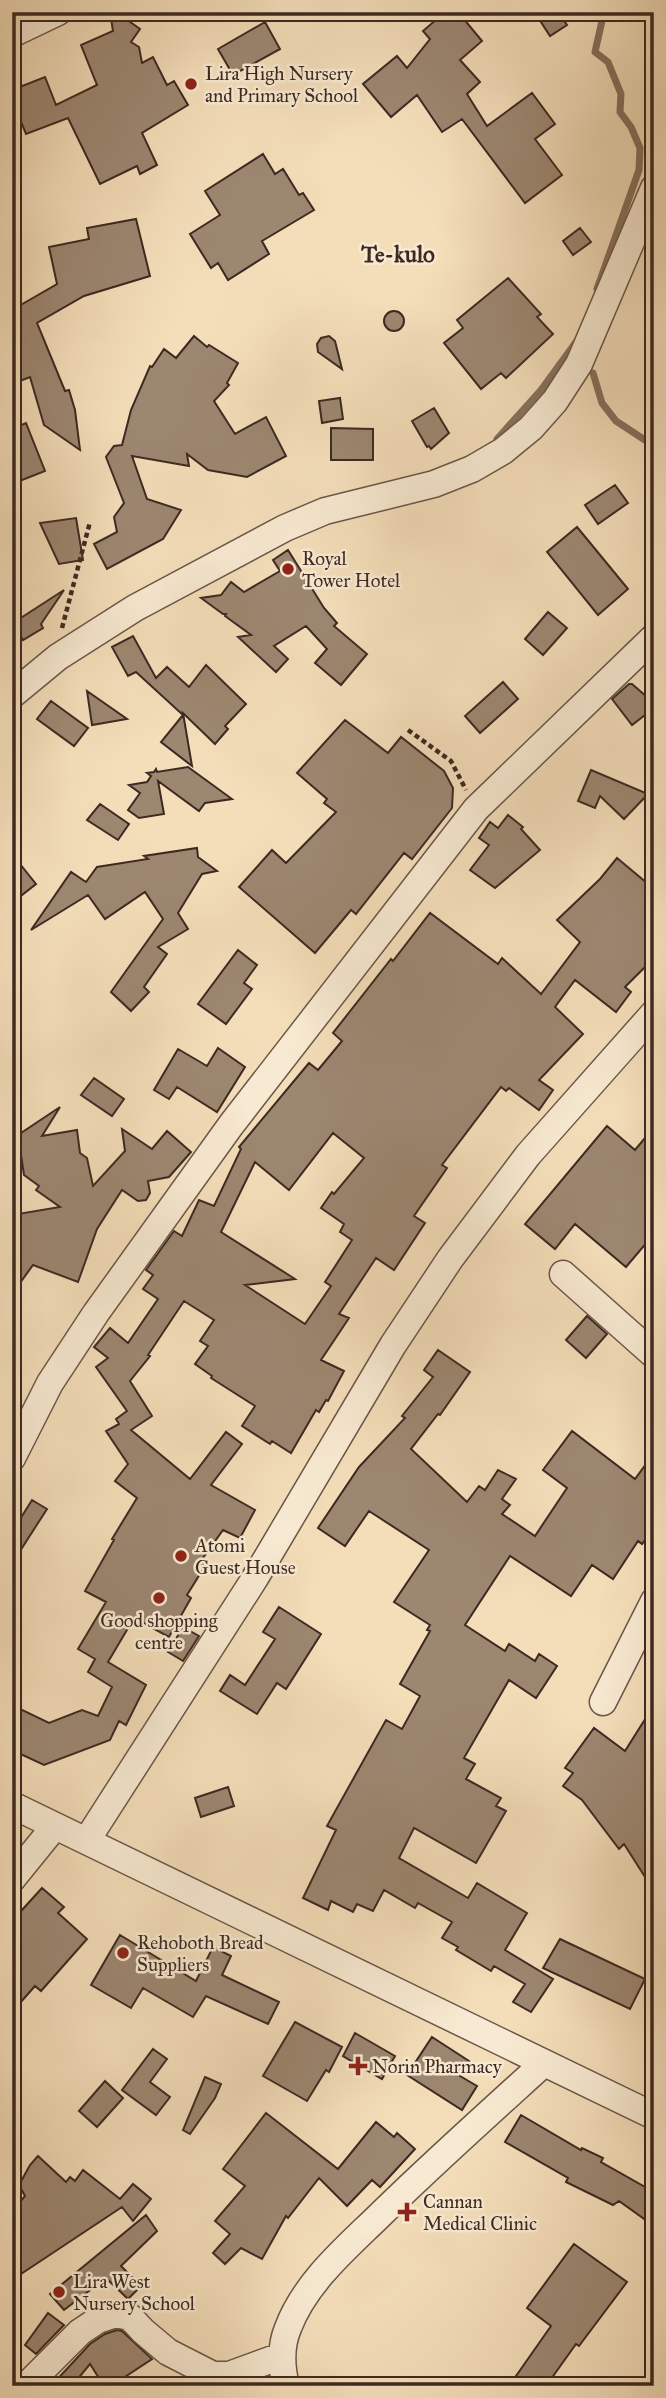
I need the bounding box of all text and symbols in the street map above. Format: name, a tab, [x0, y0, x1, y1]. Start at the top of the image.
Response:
place label: Lira High Nursery and Primary School	[205, 62, 359, 107]
marker: Lira High Nursery and Primary School	[183, 76, 199, 92]
district label: Te-kulo	[360, 240, 435, 268]
place label: Royal Tower Hotel	[302, 547, 401, 592]
marker: Royal Tower Hotel	[280, 561, 296, 577]
place label: Atomi Guest House	[194, 1534, 296, 1579]
marker: Atomi Guest House	[173, 1548, 189, 1564]
marker: Good shopping centre	[151, 1590, 167, 1606]
place label: Good shopping centre	[100, 1609, 218, 1654]
place label: Rehoboth Bread Suppliers	[137, 1931, 264, 1976]
marker: Rehoboth Bread Suppliers	[115, 1945, 131, 1961]
place label: Norin Pharmacy	[372, 2055, 503, 2078]
marker: Norin Pharmacy	[350, 2058, 366, 2074]
place label: Cannan Medical Clinic	[423, 2190, 537, 2235]
marker: Cannan Medical Clinic	[397, 2202, 417, 2222]
place label: Lira West Nursery School	[73, 2270, 196, 2315]
marker: Lira West Nursery School	[51, 2284, 67, 2300]

